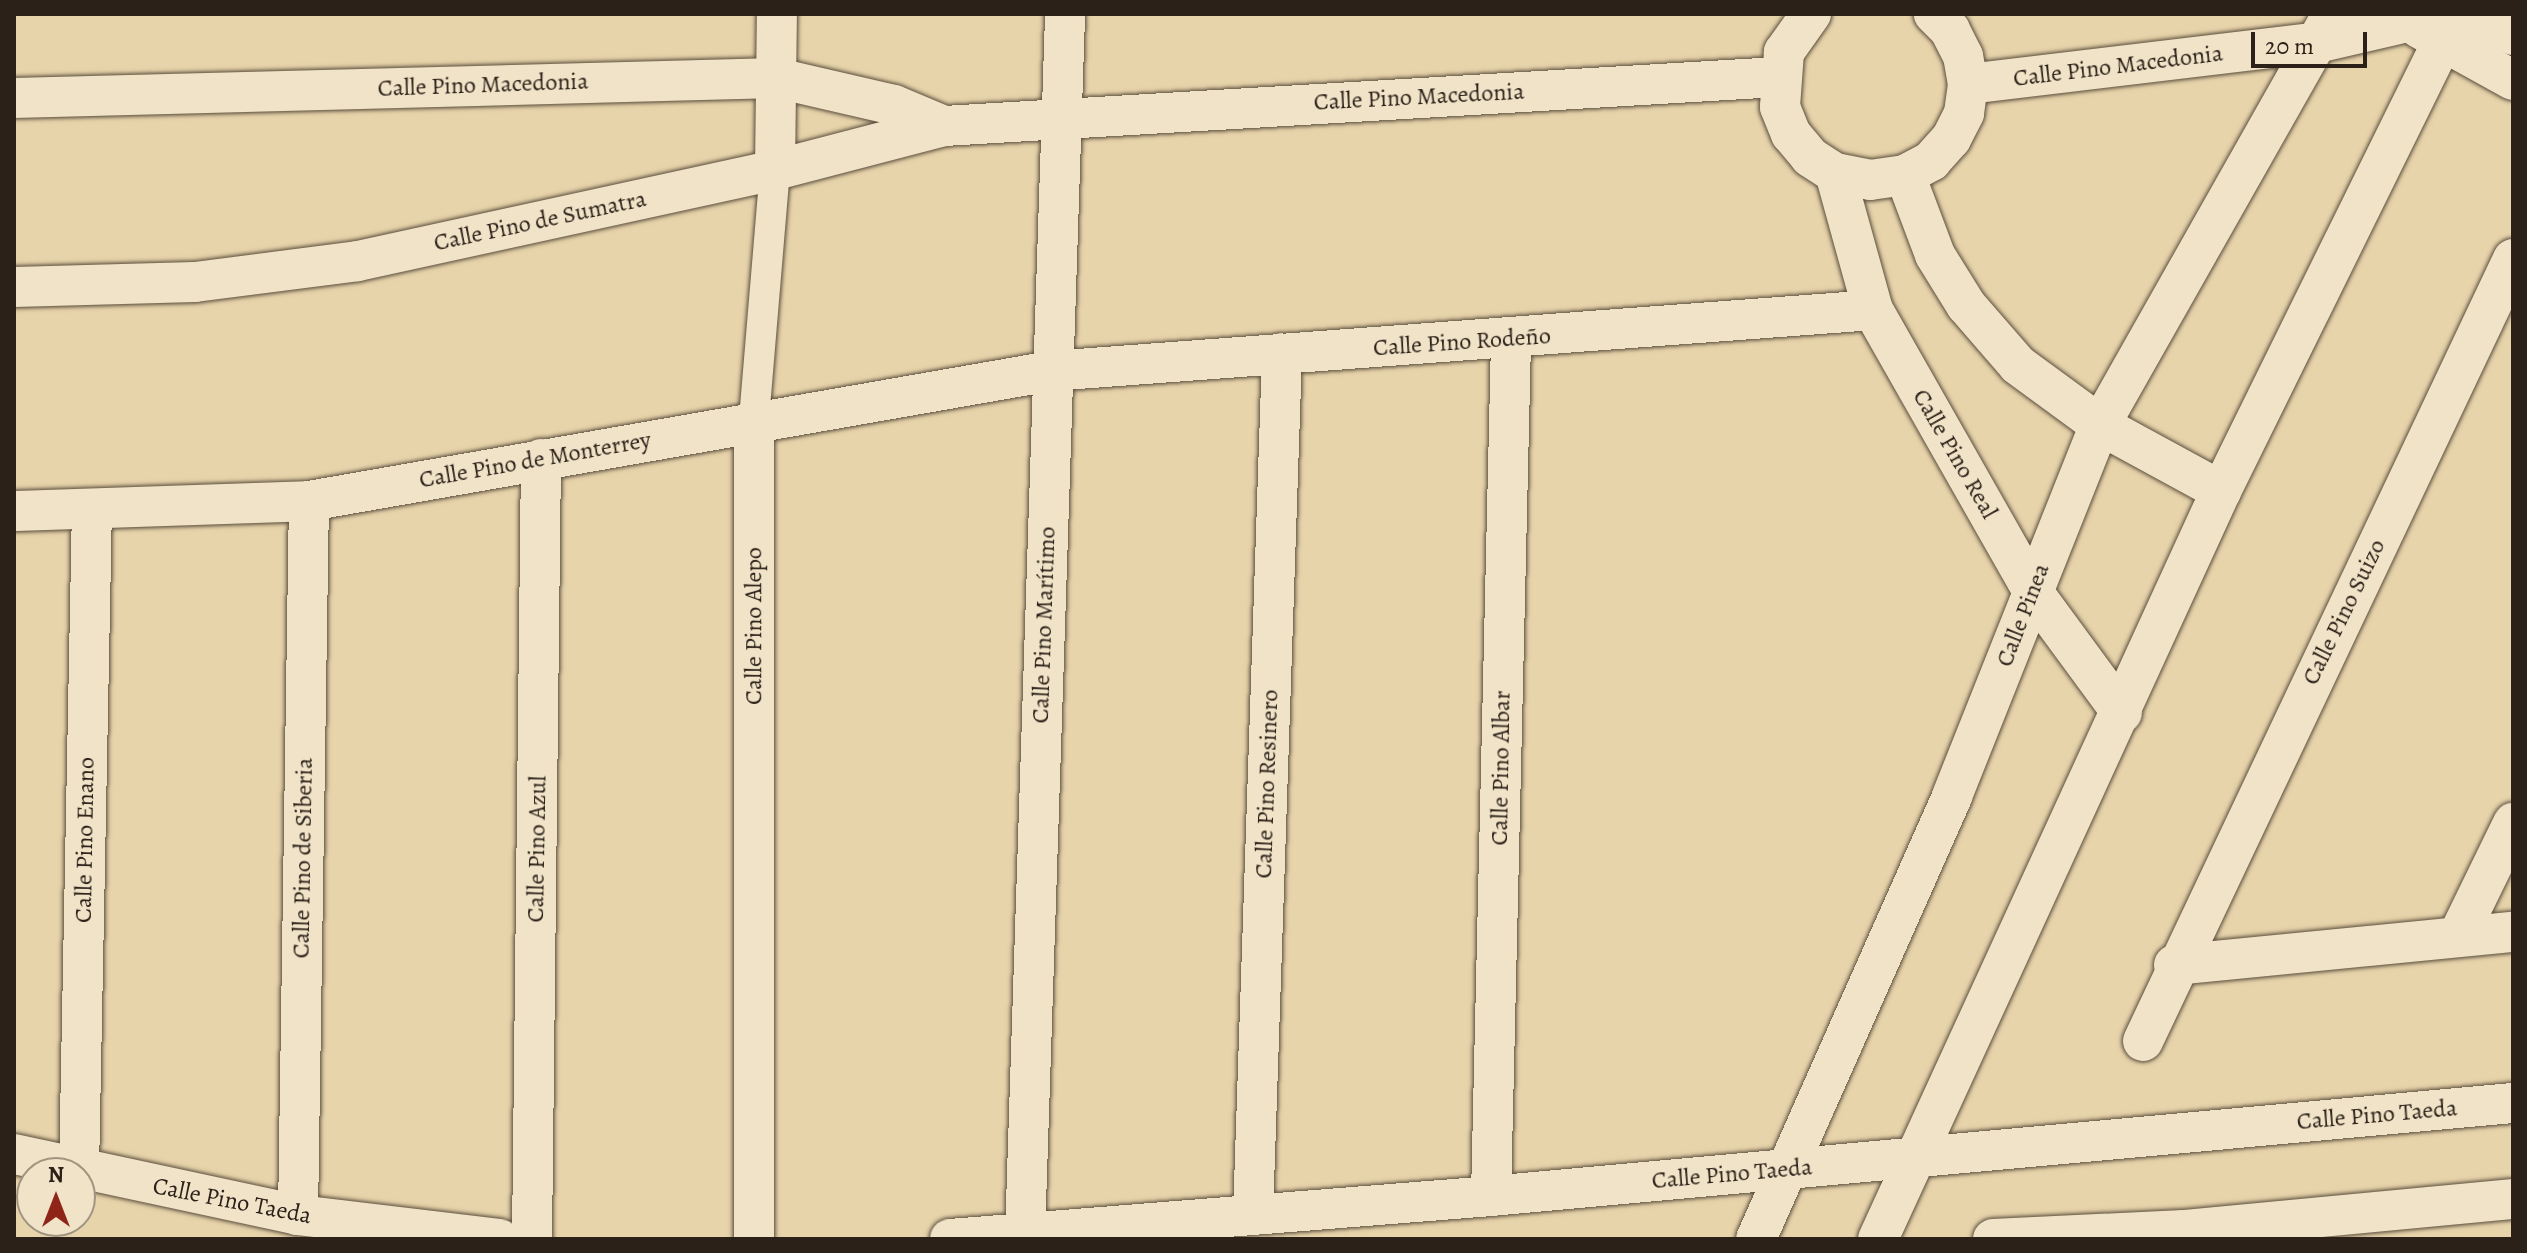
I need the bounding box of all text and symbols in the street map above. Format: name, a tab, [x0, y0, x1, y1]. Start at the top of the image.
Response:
scale bar	[2255, 16, 2371, 66]
text: 20 m	[2265, 30, 2314, 62]
street label: Calle Pino Macedonia	[2012, 39, 2224, 93]
street label: Calle Pino Macedonia	[377, 67, 589, 103]
street label: Calle Pino Macedonia	[1313, 77, 1525, 117]
street label: Calle Pino de Sumatra	[431, 184, 649, 258]
street label: Calle Pino Rodeño	[1372, 321, 1552, 363]
street label: Calle Pino Real	[1906, 384, 2004, 524]
street label: Calle Pino de Monterrey	[417, 425, 653, 495]
street label: Calle Pino Marítimo	[1026, 526, 1062, 724]
street label: Calle Pino Suizo	[2296, 534, 2392, 690]
street label: Calle Pino Alepo	[740, 547, 768, 705]
street label: Calle Pinea	[1990, 559, 2056, 671]
street label: Calle Pino Resinero	[1249, 689, 1285, 879]
street label: Calle Pino Albar	[1485, 690, 1517, 846]
street label: Calle Pino Enano	[69, 757, 101, 923]
street label: Calle Pino de Siberia	[287, 757, 319, 959]
street label: Calle Pino Azul	[521, 775, 553, 923]
street label: Calle Pino Taeda	[2296, 1094, 2458, 1136]
street label: Calle Pino Taeda	[1651, 1153, 1813, 1195]
north arrow	[16, 1157, 96, 1237]
text: N	[48, 1160, 64, 1190]
street label: Calle Pino Taeda	[150, 1172, 314, 1230]

